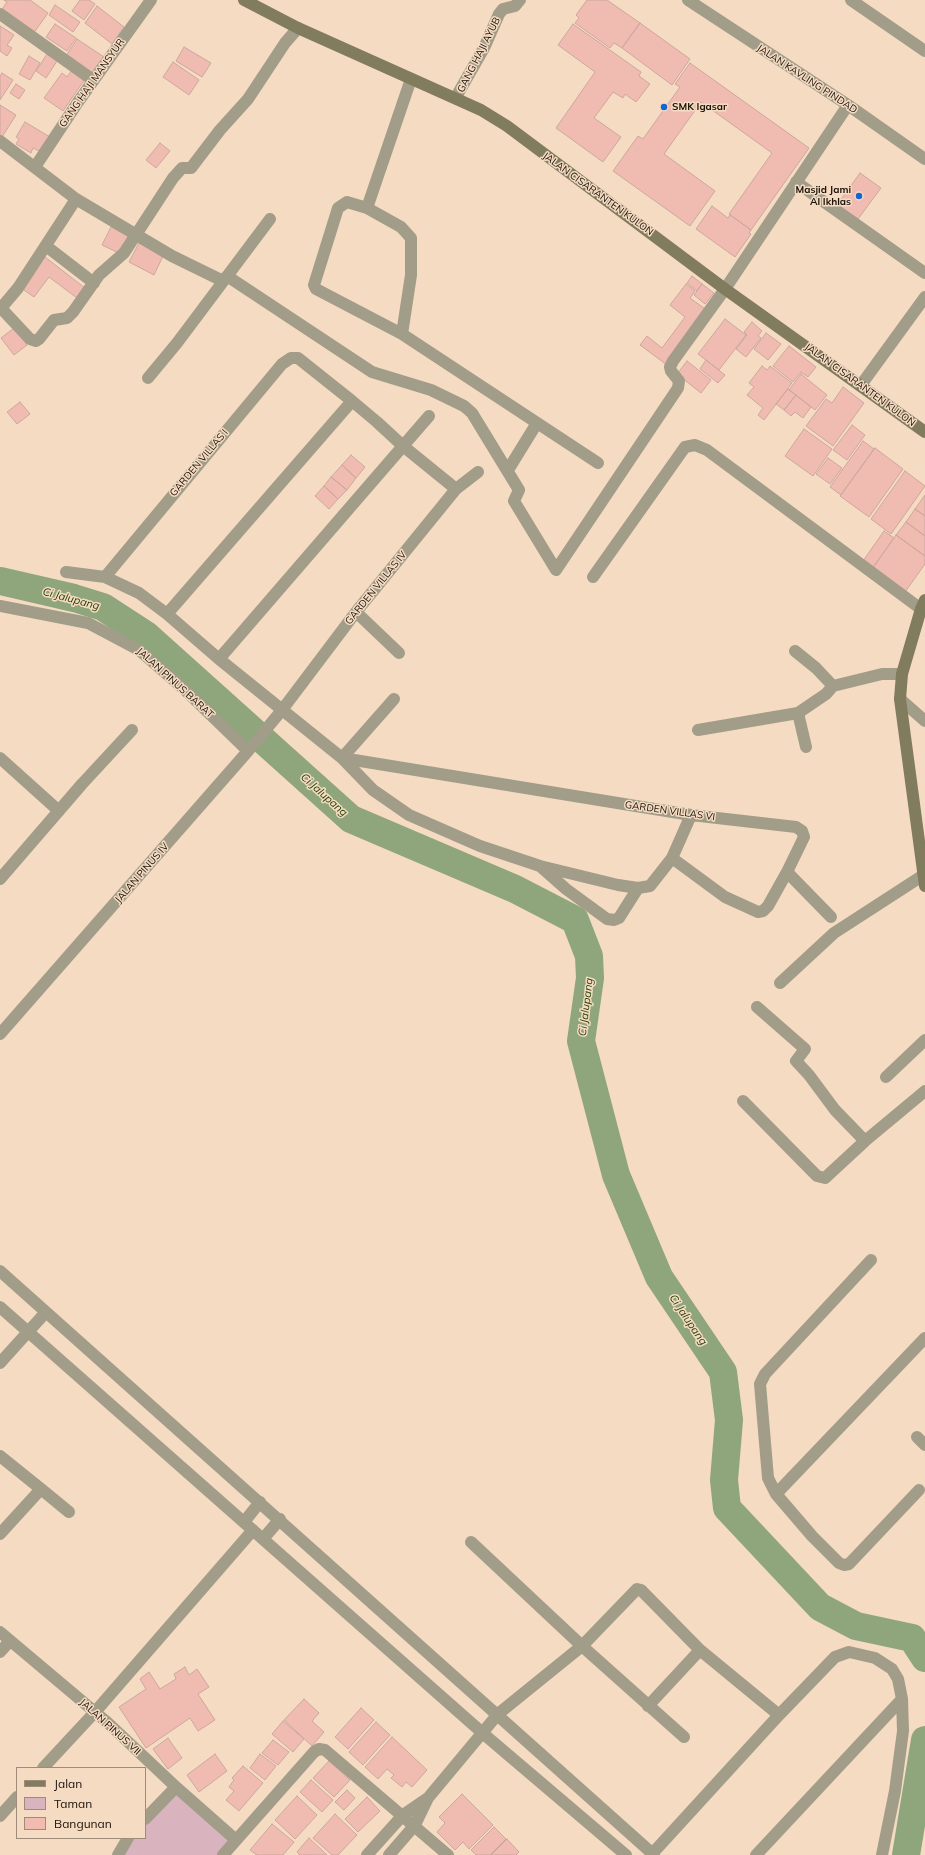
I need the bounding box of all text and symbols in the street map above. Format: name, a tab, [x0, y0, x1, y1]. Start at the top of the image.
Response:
street label: GANG HAJI AYUB	[455, 15, 503, 95]
street label: GANG HAJI MANSYUR	[57, 36, 127, 130]
street label: JALAN KAVLING PINDAD	[755, 42, 859, 116]
place label: SMK Igasar	[672, 101, 727, 113]
marker: SMK Igasar	[659, 102, 669, 112]
street label: JALAN CISARANTEN KULON	[540, 150, 656, 238]
place label: Masjid Jami Al Ikhlas	[796, 184, 851, 208]
marker: Masjid Jami Al Ikhlas	[854, 191, 864, 201]
street label: JALAN CISARANTEN KULON	[802, 341, 918, 429]
street label: GARDEN VILLAS I	[167, 427, 231, 499]
street label: GARDEN VILLAS IV	[343, 549, 409, 627]
water label: Ci Jalupang	[41, 585, 101, 613]
street label: JALAN PINUS BARAT	[134, 645, 216, 721]
water label: Ci Jalupang	[298, 771, 350, 819]
street label: GARDEN VILLAS VI	[624, 799, 716, 823]
street label: JALAN PINUS IV	[113, 841, 171, 905]
water label: Ci Jalupang	[576, 977, 596, 1037]
water label: Ci Jalupang	[666, 1292, 710, 1348]
street label: JALAN PINUS VII	[77, 1696, 143, 1758]
legend	[16, 1767, 146, 1839]
text: Jalan	[54, 1776, 82, 1791]
text: Taman	[54, 1796, 92, 1811]
text: Bangunan	[54, 1816, 112, 1831]

